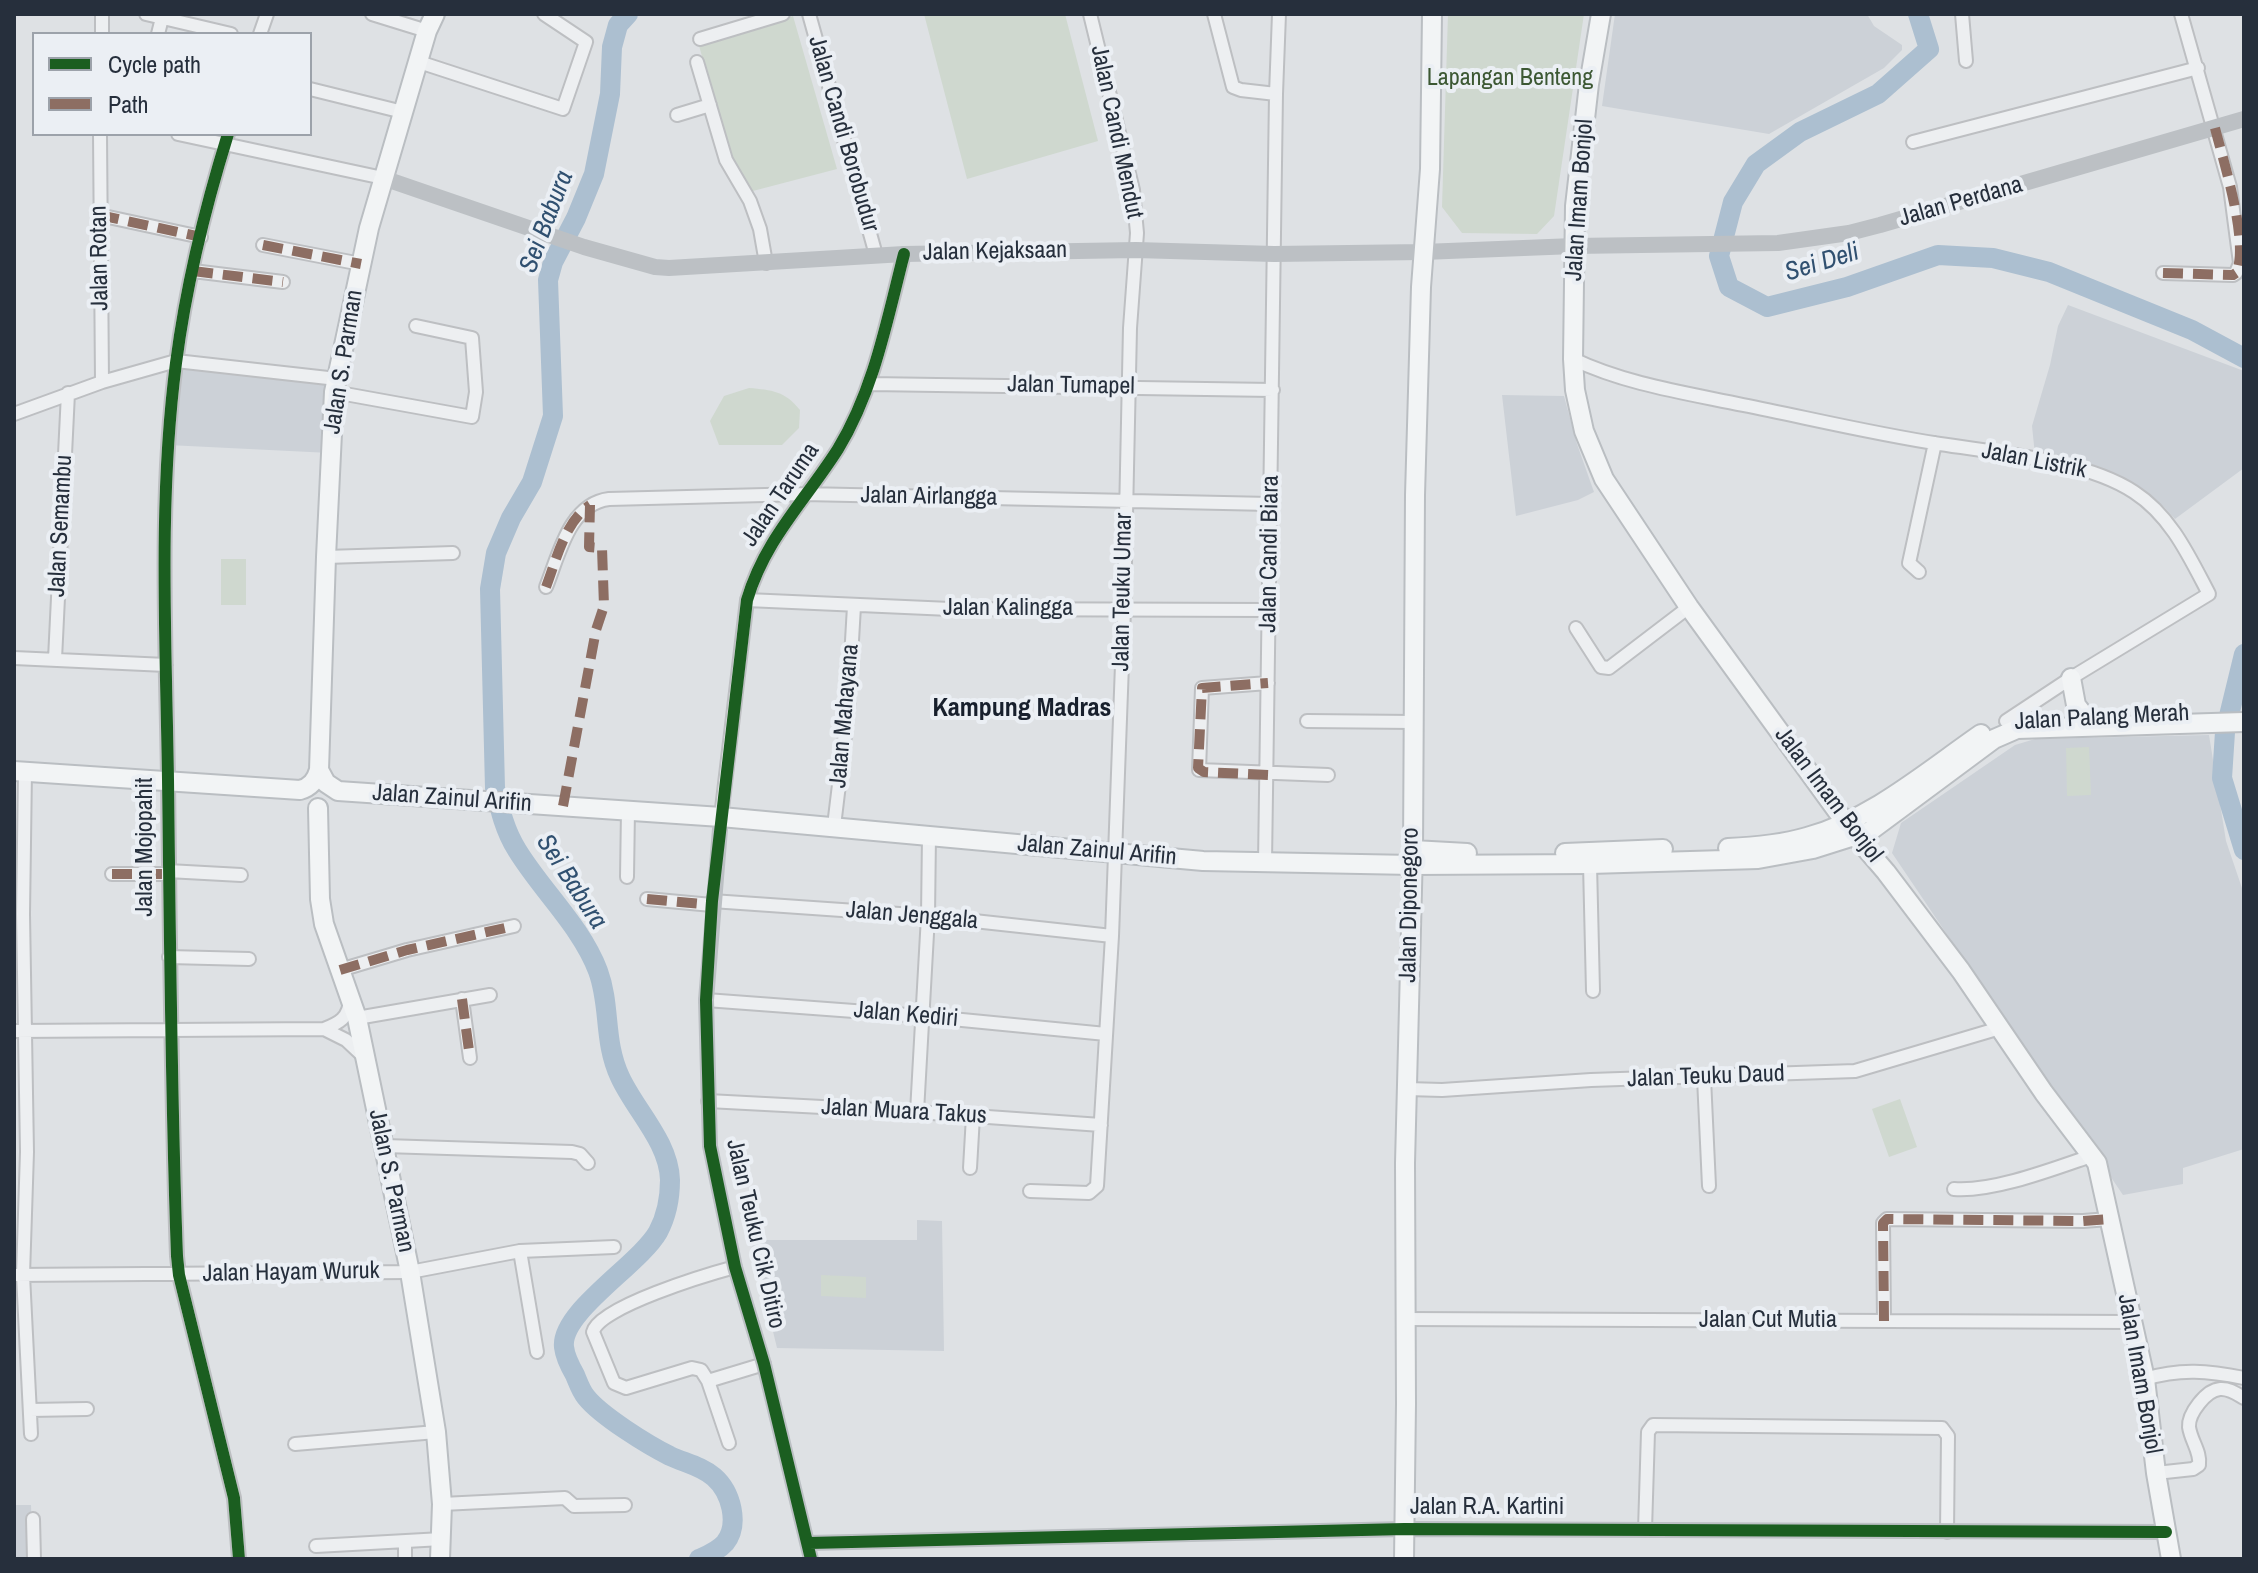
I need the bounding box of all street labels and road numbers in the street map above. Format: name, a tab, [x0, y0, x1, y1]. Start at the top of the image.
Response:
street label: Jalan Candi Borobudur	[801, 33, 885, 235]
street label: Jalan Candi Mendut	[1084, 43, 1148, 221]
street label: Jalan Imam Bonjol	[1560, 118, 1600, 282]
street label: Jalan Perdana	[1896, 171, 2026, 233]
street label: Jalan Rotan	[85, 205, 115, 311]
street label: Jalan Kejaksaan	[923, 236, 1067, 268]
street label: Jalan S. Parman	[318, 288, 370, 436]
street label: Jalan Tumapel	[1007, 370, 1135, 402]
street label: Jalan Listrik	[1979, 437, 2089, 485]
street label: Jalan Taruma	[736, 438, 826, 552]
street label: Jalan Semambu	[43, 454, 79, 598]
street label: Jalan Candi Biara	[1254, 475, 1286, 633]
street label: Jalan Airlangga	[860, 481, 998, 513]
street label: Jalan Teuku Umar	[1107, 512, 1139, 672]
street label: Jalan Kalingga	[943, 595, 1073, 623]
street label: Jalan Mahayana	[824, 643, 866, 789]
street label: Jalan Palang Merah	[2014, 699, 2190, 737]
street label: Jalan Imam Bonjol	[1768, 722, 1888, 868]
street label: Jalan Mojopahit	[132, 778, 160, 916]
street label: Jalan Zainul Arifin	[371, 779, 533, 819]
street label: Jalan Diponegoro	[1394, 827, 1426, 983]
street label: Jalan Zainul Arifin	[1016, 830, 1178, 872]
street label: Jalan Jenggala	[845, 896, 979, 936]
street label: Jalan Kediri	[852, 996, 960, 1034]
street label: Jalan Teuku Daud	[1627, 1060, 1785, 1094]
street label: Jalan Muara Takus	[821, 1093, 987, 1131]
street label: Jalan S. Parman	[362, 1107, 420, 1255]
street label: Jalan Teuku Cik Ditiro	[719, 1136, 791, 1332]
street label: Jalan Hayam Wuruk	[202, 1257, 380, 1289]
street label: Jalan Imam Bonjol	[2111, 1292, 2167, 1456]
street label: Jalan Cut Mutia	[1699, 1307, 1837, 1335]
street label: Jalan R.A. Kartini	[1410, 1494, 1564, 1522]

